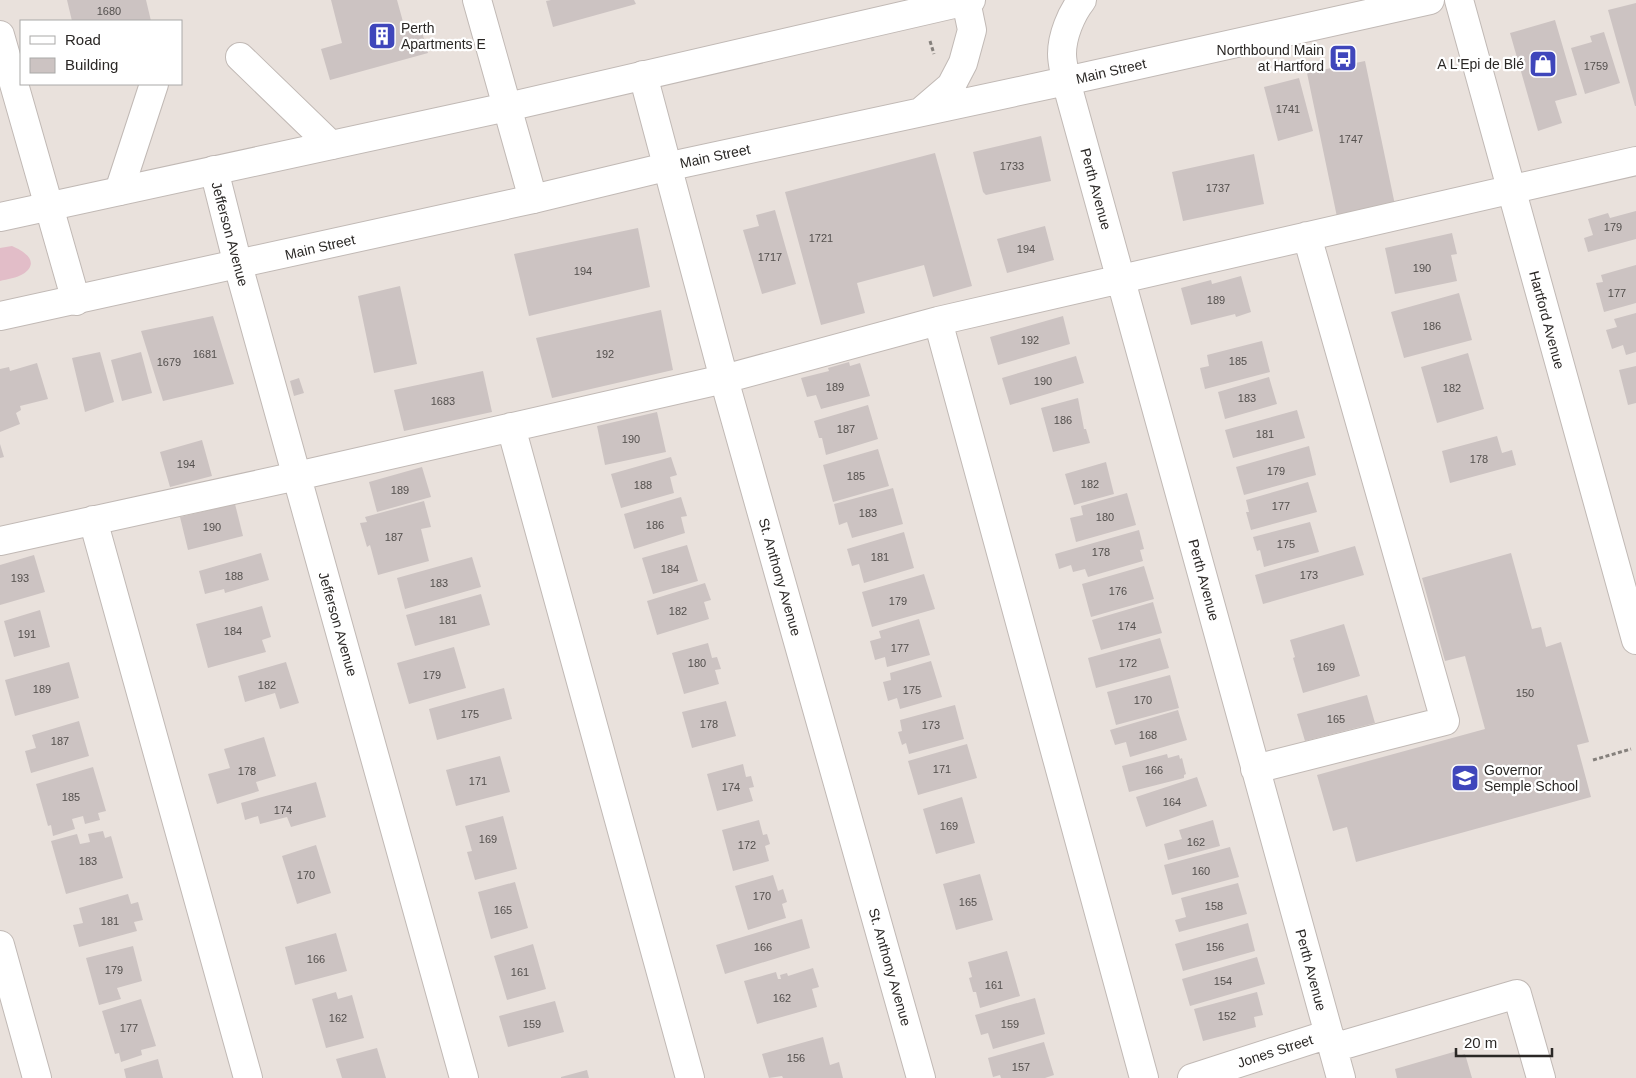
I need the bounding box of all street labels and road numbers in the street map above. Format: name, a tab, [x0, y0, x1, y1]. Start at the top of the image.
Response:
street label: Main Street	[1074, 55, 1148, 87]
street label: Main Street	[678, 141, 752, 171]
street label: Perth Avenue	[1077, 146, 1115, 232]
street label: Jefferson Avenue	[208, 180, 252, 288]
street label: Main Street	[283, 231, 357, 263]
street label: Hartford Avenue	[1526, 269, 1568, 371]
street label: St. Anthony Avenue	[756, 516, 805, 638]
street label: Perth Avenue	[1185, 537, 1223, 623]
street label: Jefferson Avenue	[315, 570, 361, 678]
street label: St. Anthony Avenue	[866, 906, 915, 1028]
street label: Perth Avenue	[1292, 927, 1330, 1013]
street label: Jones Street	[1235, 1031, 1315, 1071]

